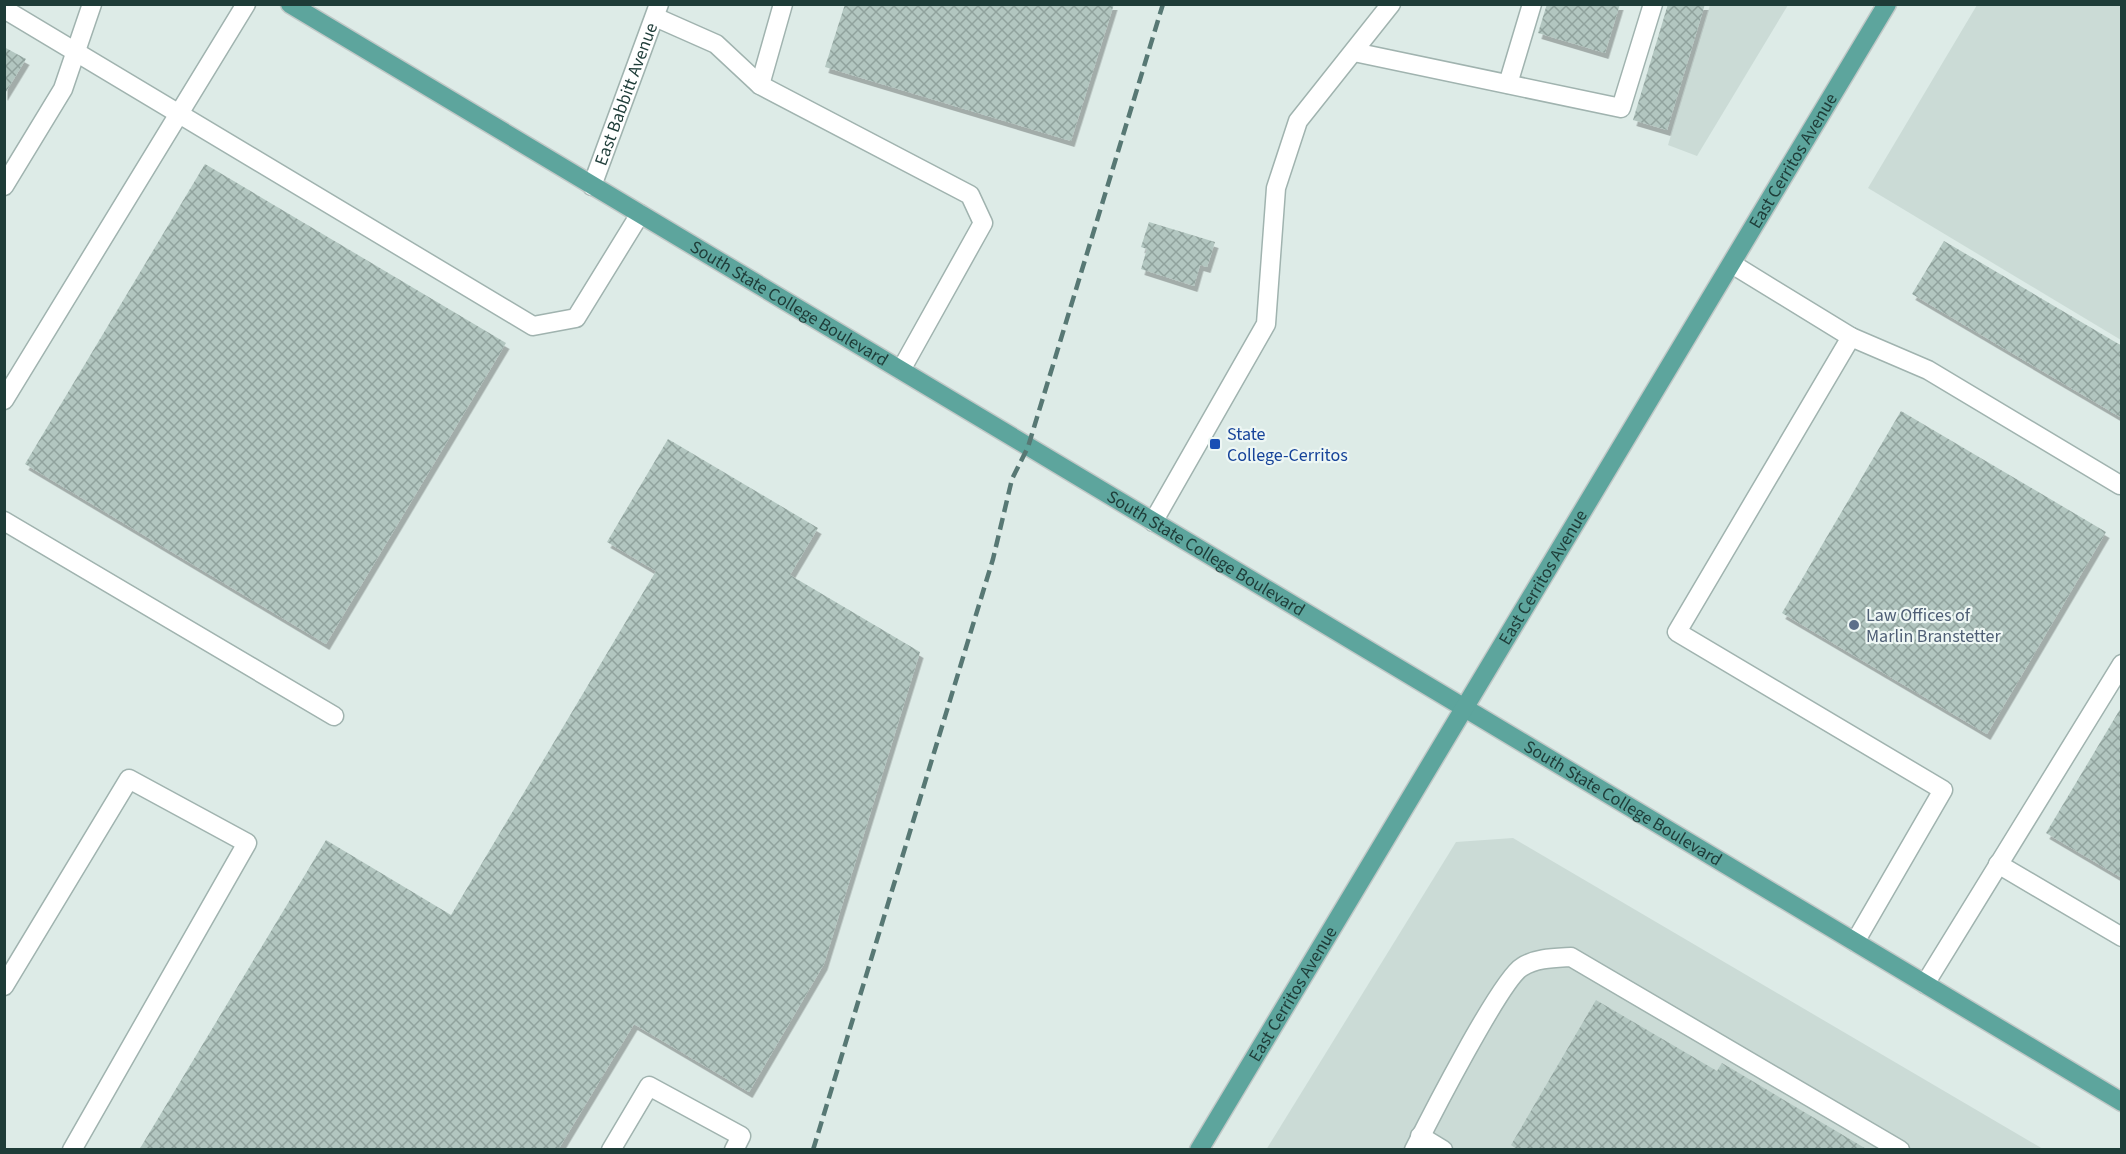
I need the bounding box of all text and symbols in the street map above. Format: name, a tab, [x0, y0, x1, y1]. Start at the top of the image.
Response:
street label: East Babbitt Avenue	[588, 19, 664, 169]
street label: East Cerritos Avenue	[1743, 88, 1843, 233]
street label: South State College Boulevard	[685, 234, 893, 372]
place label: State College-Cerritos	[1227, 422, 1348, 468]
marker: State College-Cerritos	[1208, 437, 1222, 451]
street label: South State College Boulevard	[1102, 484, 1310, 622]
street label: East Cerritos Avenue	[1493, 505, 1593, 650]
place label: Law Offices of Marlin Branstetter	[1866, 603, 2001, 649]
marker: Law Offices of Marlin Branstetter	[1847, 618, 1861, 632]
street label: South State College Boulevard	[1519, 734, 1727, 872]
street label: East Cerritos Avenue	[1242, 922, 1343, 1066]

